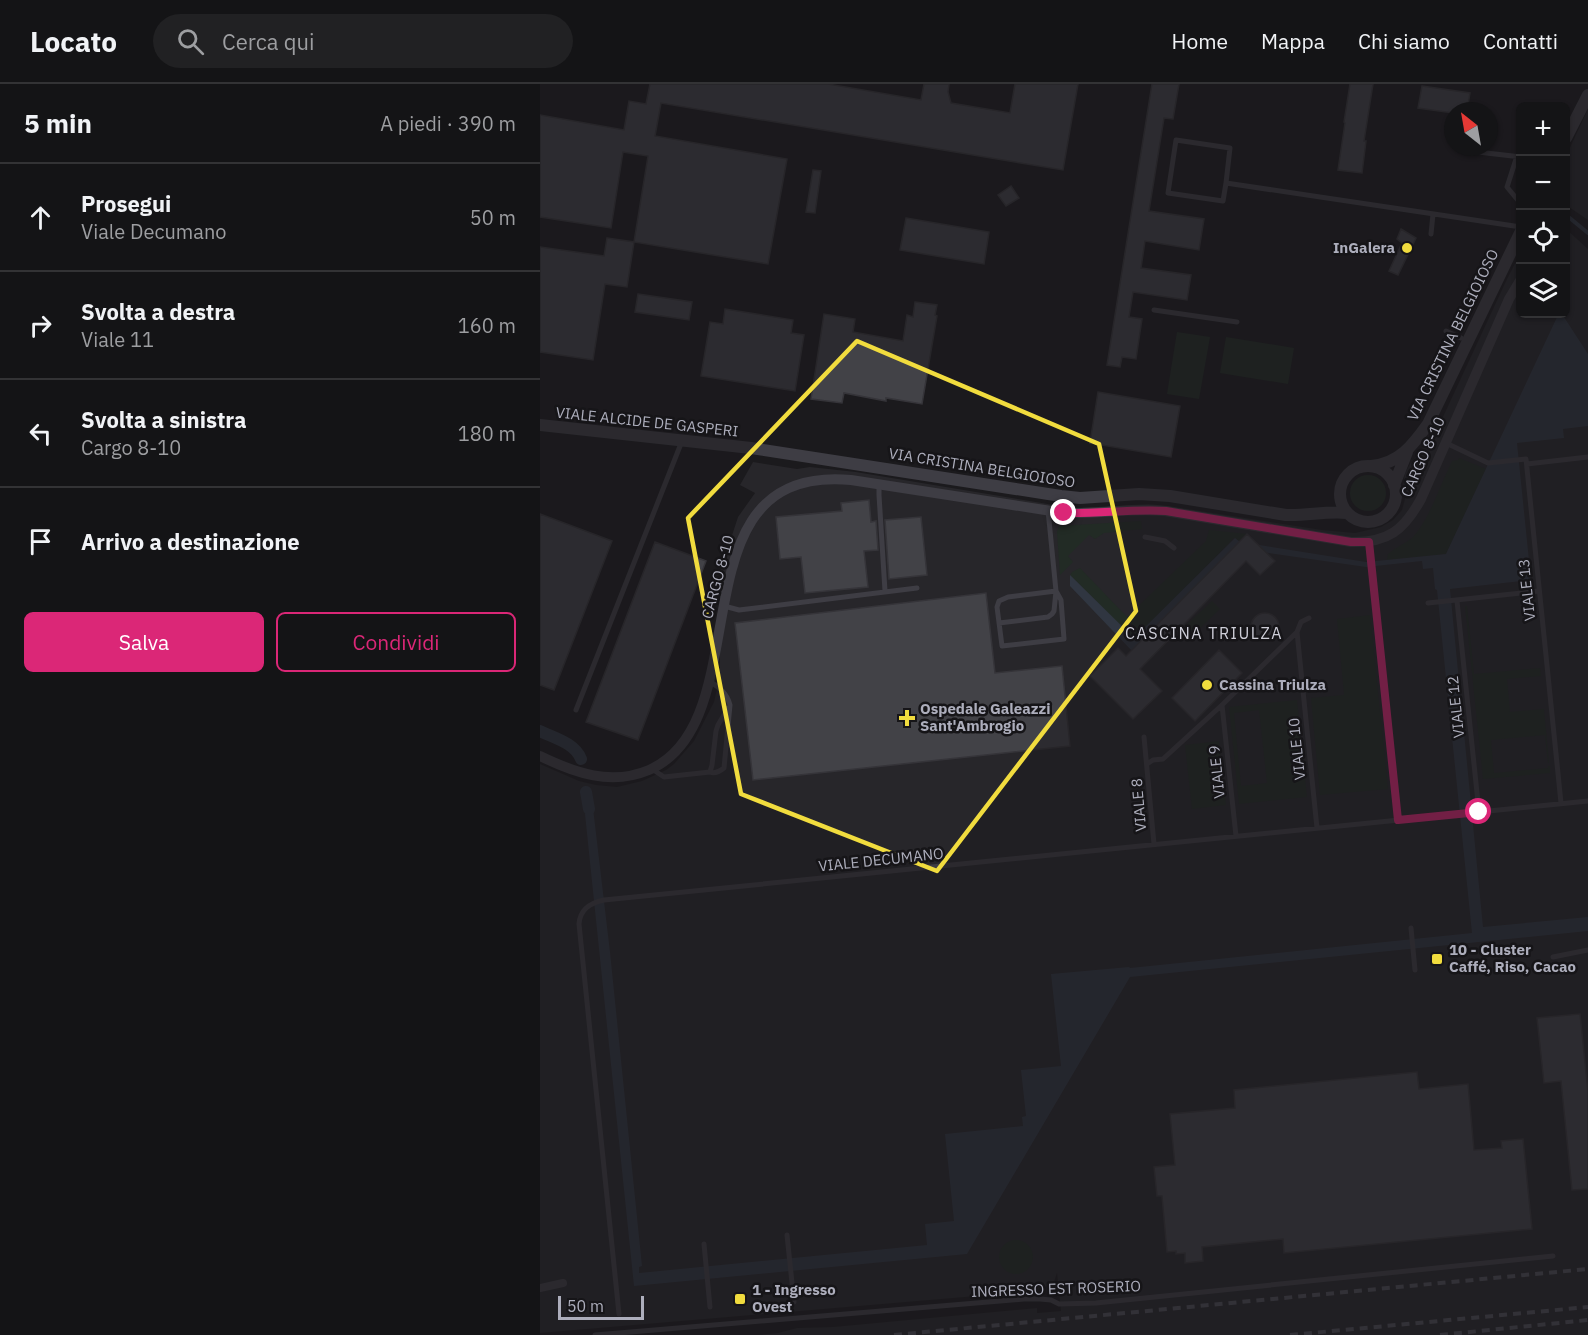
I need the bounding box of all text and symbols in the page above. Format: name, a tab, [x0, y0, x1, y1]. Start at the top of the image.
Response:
search box	[153, 14, 573, 68]
text: Locato	[30, 23, 117, 60]
icon: search	[174, 25, 207, 58]
text: Cerca qui	[222, 27, 314, 56]
text: Home	[1172, 27, 1228, 55]
text: Mappa	[1261, 27, 1325, 55]
text: Chi siamo	[1358, 27, 1450, 55]
text: Contatti	[1483, 27, 1558, 55]
north arrow	[1444, 102, 1498, 156]
map controls	[1516, 102, 1570, 318]
button: +	[1516, 102, 1570, 156]
text: 5 min	[24, 106, 92, 140]
text: A piedi · 390 m	[380, 110, 516, 137]
button: −	[1516, 156, 1570, 210]
text: Prosegui	[81, 189, 171, 218]
icon: ahead	[24, 201, 57, 234]
text: 50 m	[470, 204, 516, 231]
button: locate	[1516, 210, 1570, 264]
text: Viale Decumano	[81, 218, 227, 245]
place label: InGalera	[1333, 238, 1395, 257]
marker: InGalera	[1400, 241, 1414, 255]
street label: VIA CRISTINA BELGIOIOSO	[1403, 246, 1502, 424]
button: layers	[1516, 264, 1570, 318]
text: Svolta a destra	[81, 297, 235, 326]
icon: right	[24, 309, 57, 342]
text: 160 m	[458, 312, 516, 339]
text: Viale 11	[81, 326, 154, 353]
street label: VIALE ALCIDE DE GASPERI	[555, 402, 739, 441]
text: Svolta a sinistra	[81, 405, 246, 434]
street label: CARGO 8-10	[1396, 414, 1449, 500]
icon: left	[24, 417, 57, 450]
text: 180 m	[458, 420, 516, 447]
text: Cargo 8-10	[81, 434, 181, 461]
street label: VIA CRISTINA BELGIOIOSO	[887, 443, 1077, 492]
route end	[1050, 499, 1076, 525]
icon: arrive	[24, 525, 57, 558]
text: Arrivo a destinazione	[81, 527, 300, 556]
street label: CARGO 8-10	[697, 533, 738, 621]
street label: VIALE 13	[1514, 558, 1539, 622]
button: Salva	[24, 612, 264, 672]
button: Condividi	[276, 612, 516, 672]
district label: CASCINA TRIULZA	[1125, 623, 1283, 643]
place label: Cassina Triulza	[1219, 675, 1326, 694]
street label: VIALE 12	[1443, 675, 1468, 739]
marker: Cassina Triulza	[1200, 678, 1214, 692]
place label: Ospedale Galeazzi Sant'Ambrogio	[920, 699, 1051, 735]
marker: Ospedale Galeazzi Sant'Ambrogio	[898, 709, 916, 727]
street label: VIALE 10	[1284, 717, 1309, 781]
street label: VIALE 9	[1204, 744, 1229, 800]
street label: VIALE 8	[1127, 778, 1150, 833]
route start	[1465, 798, 1491, 824]
street label: VIALE DECUMANO	[817, 843, 945, 876]
place label: 10 - Cluster Caffé, Riso, Cacao	[1449, 940, 1576, 976]
marker: 10 - Cluster Caffé, Riso, Cacao	[1430, 952, 1444, 966]
street label: INGRESSO EST ROSERIO	[971, 1276, 1141, 1301]
place label: 1 - Ingresso Ovest	[752, 1280, 836, 1316]
marker: 1 - Ingresso Ovest	[733, 1292, 747, 1306]
scale bar	[558, 1293, 644, 1320]
text: 50 m	[567, 1296, 604, 1316]

